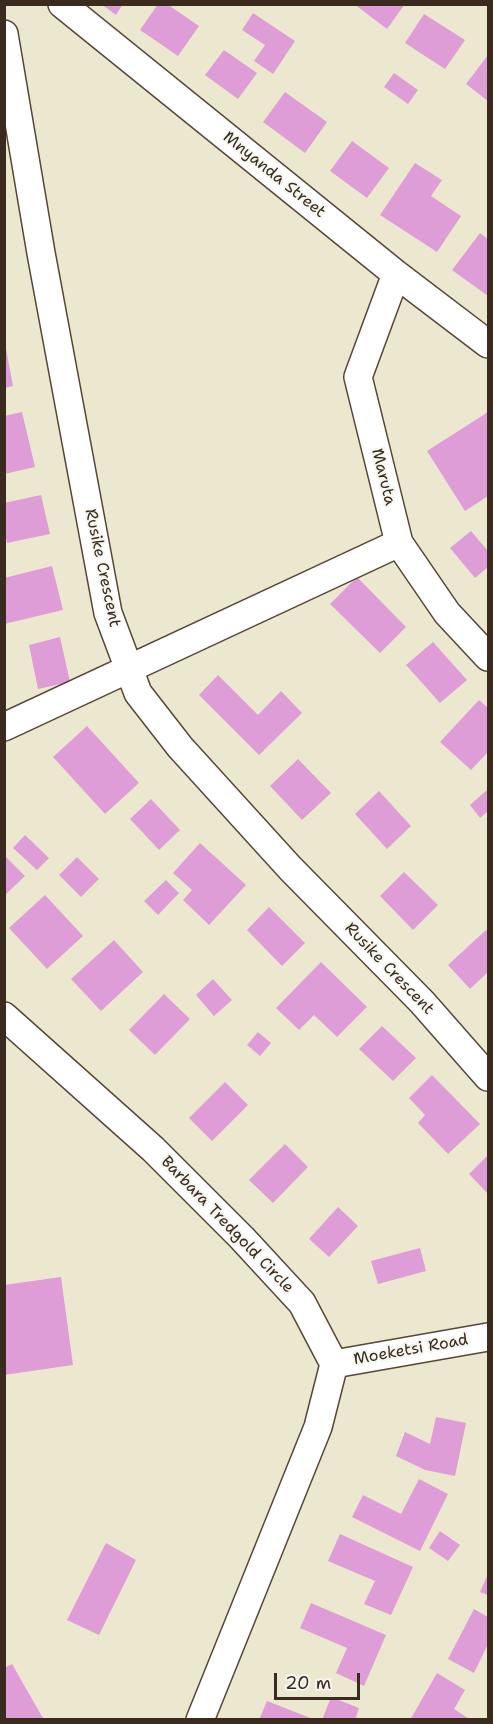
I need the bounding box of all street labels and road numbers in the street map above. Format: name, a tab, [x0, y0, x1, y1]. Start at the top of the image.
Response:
street label: Mnyanda Street	[219, 128, 329, 222]
street label: Maruta	[367, 447, 399, 507]
street label: Rusike Crescent	[80, 507, 124, 629]
street label: Rusike Crescent	[340, 919, 438, 1019]
street label: Barbara Tredgold Circle	[157, 1153, 297, 1297]
street label: Moeketsi Road	[352, 1330, 470, 1370]

